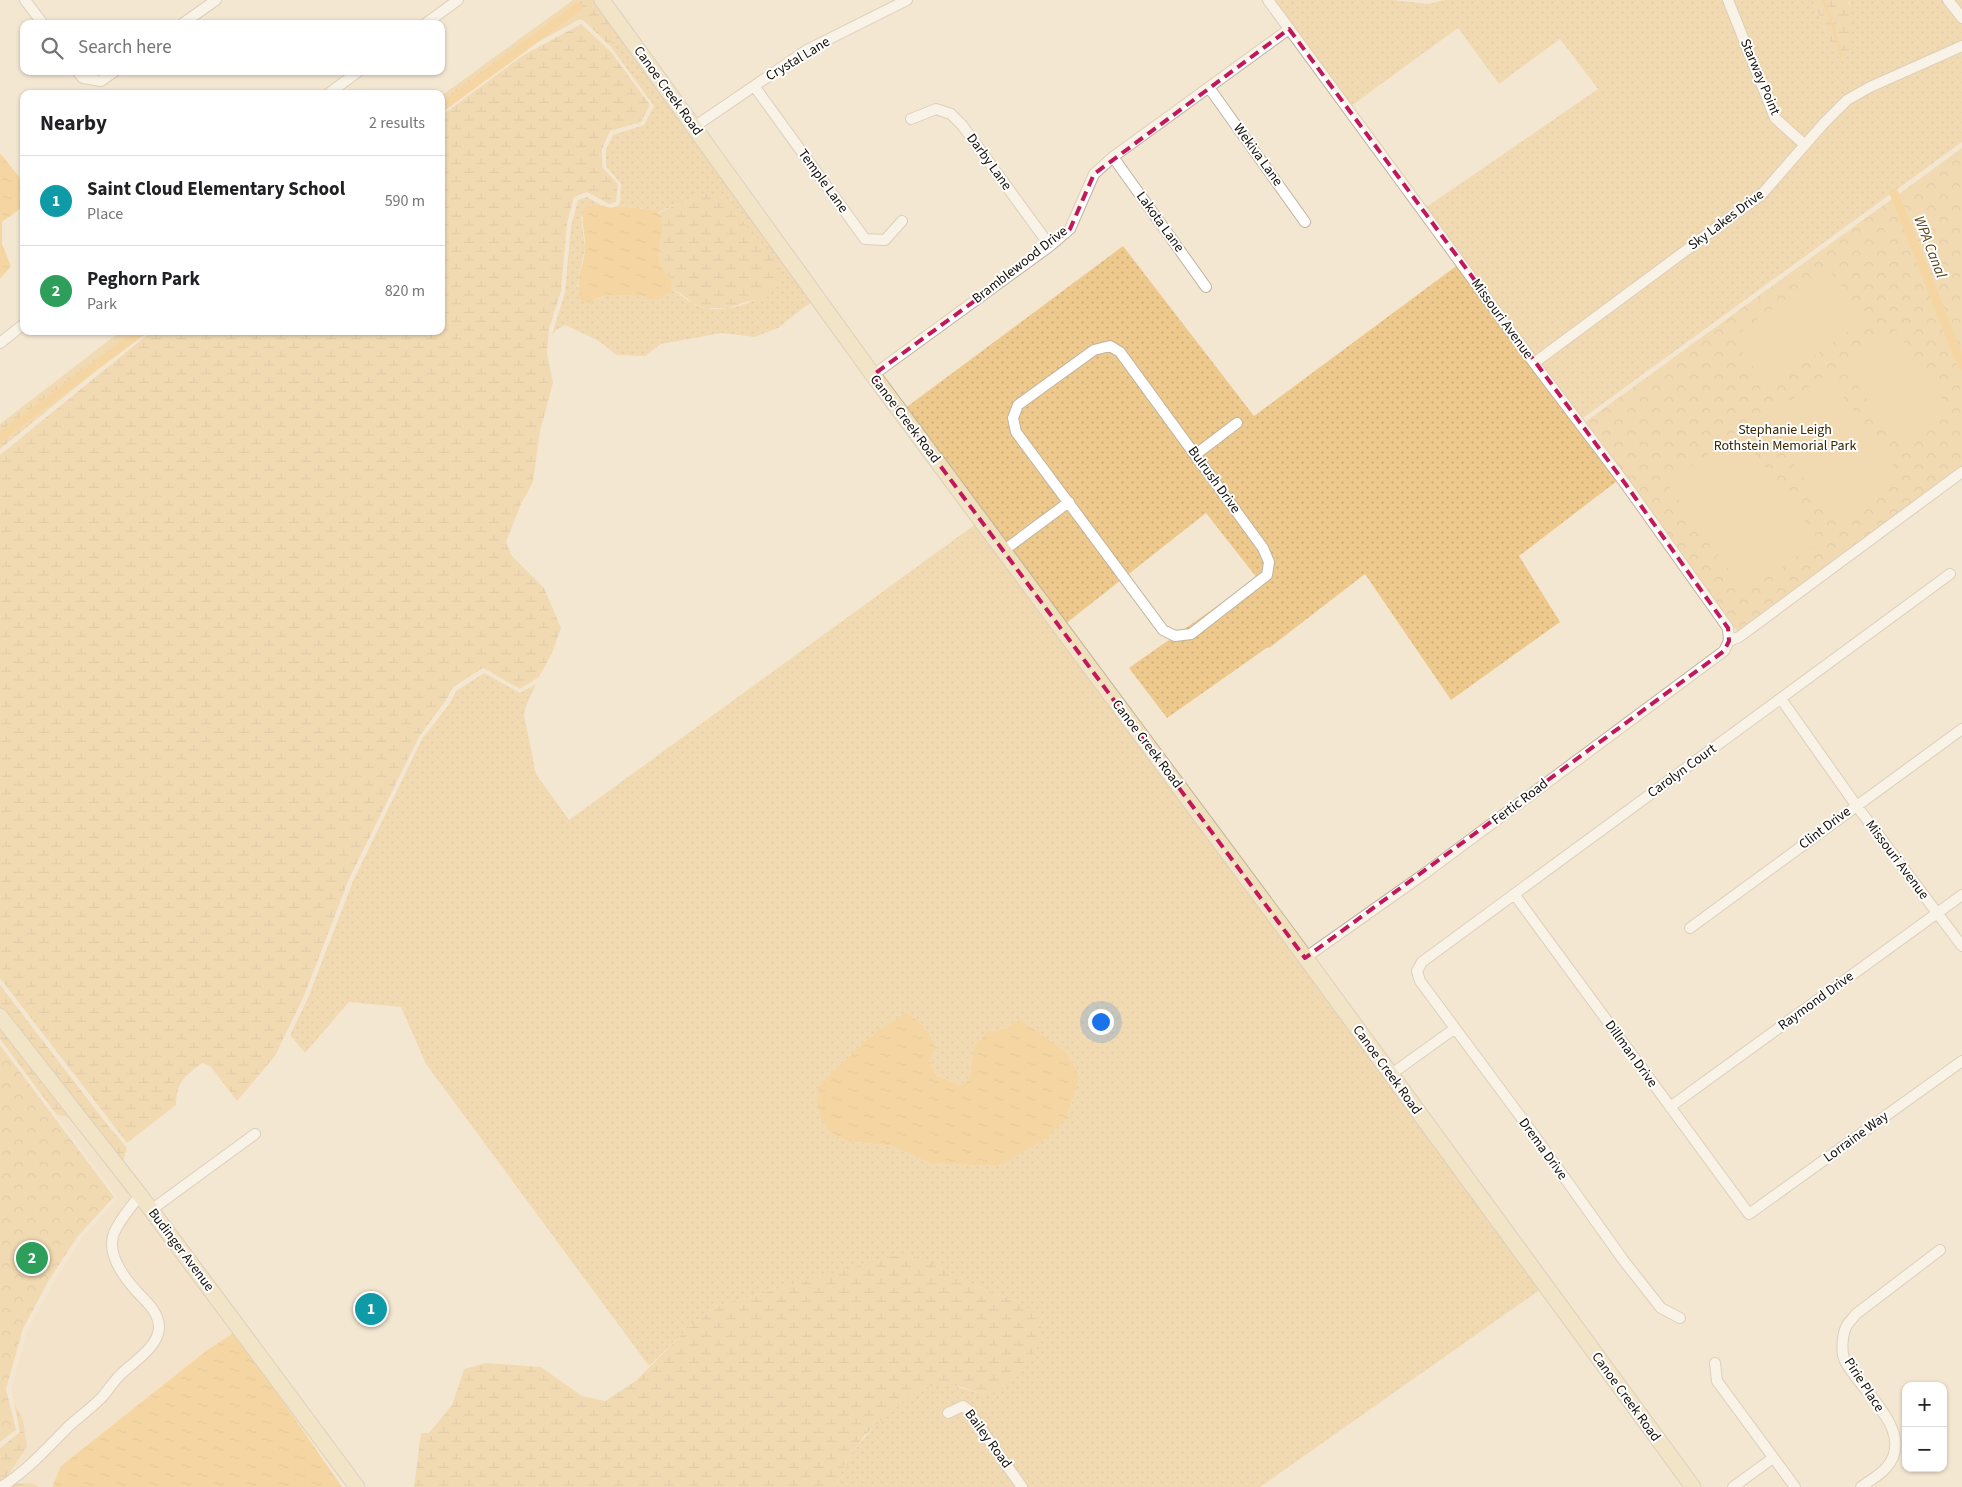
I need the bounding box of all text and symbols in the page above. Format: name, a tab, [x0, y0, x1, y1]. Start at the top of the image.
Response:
search box	[20, 20, 445, 75]
street label: Crystal Lane	[762, 32, 834, 86]
icon: search	[38, 34, 66, 62]
text: Search here	[78, 34, 172, 61]
street label: Starway Point	[1735, 36, 1785, 118]
street label: Canoe Creek Road	[629, 42, 707, 140]
text: Nearby	[40, 108, 107, 138]
text: 2 results	[369, 112, 425, 134]
street label: Wekiva Lane	[1228, 120, 1288, 190]
street label: Darby Lane	[962, 129, 1017, 195]
street label: Temple Lane	[793, 145, 853, 217]
text: Saint Cloud Elementary School	[87, 176, 345, 203]
street label: Sky Lakes Drive	[1684, 185, 1768, 255]
street label: Lakota Lane	[1131, 188, 1189, 256]
text: 1	[52, 190, 60, 212]
text: 590 m	[385, 190, 425, 212]
text: Place	[87, 203, 123, 225]
water label: WPA Canal	[1909, 213, 1952, 281]
street label: Bramblewood Drive	[968, 221, 1072, 309]
text: Peghorn Park	[87, 266, 200, 293]
street label: Missouri Avenue	[1466, 275, 1538, 363]
text: 2	[52, 280, 60, 302]
text: 820 m	[385, 280, 425, 302]
text: Park	[87, 293, 117, 315]
street label: Canoe Creek Road	[865, 370, 945, 468]
park label: Stephanie Leigh Rothstein Memorial Park	[1714, 420, 1856, 456]
street label: Bulrush Drive	[1183, 442, 1245, 518]
street label: Canoe Creek Road	[1107, 695, 1187, 793]
street label: Carolyn Court	[1643, 739, 1721, 803]
street label: Fertic Road	[1488, 774, 1552, 830]
street label: Clint Drive	[1795, 802, 1855, 854]
street label: Missouri Avenue	[1860, 816, 1934, 904]
street label: Raymond Drive	[1774, 967, 1858, 1035]
your location	[1088, 1009, 1114, 1035]
street label: Dillman Drive	[1600, 1016, 1662, 1092]
street label: Canoe Creek Road	[1348, 1021, 1426, 1119]
street label: Lorraine Way	[1819, 1106, 1893, 1167]
street label: Drema Drive	[1514, 1114, 1572, 1184]
street label: Budinger Avenue	[143, 1204, 219, 1296]
pin: 2	[16, 1239, 48, 1277]
pin: 1	[355, 1290, 387, 1328]
street label: Canoe Creek Road	[1587, 1348, 1665, 1446]
street label: Pirie Place	[1839, 1354, 1889, 1416]
map controls	[1902, 1382, 1947, 1472]
button: +	[1902, 1382, 1947, 1427]
street label: Bailey Road	[960, 1405, 1016, 1473]
button: −	[1902, 1427, 1947, 1472]

